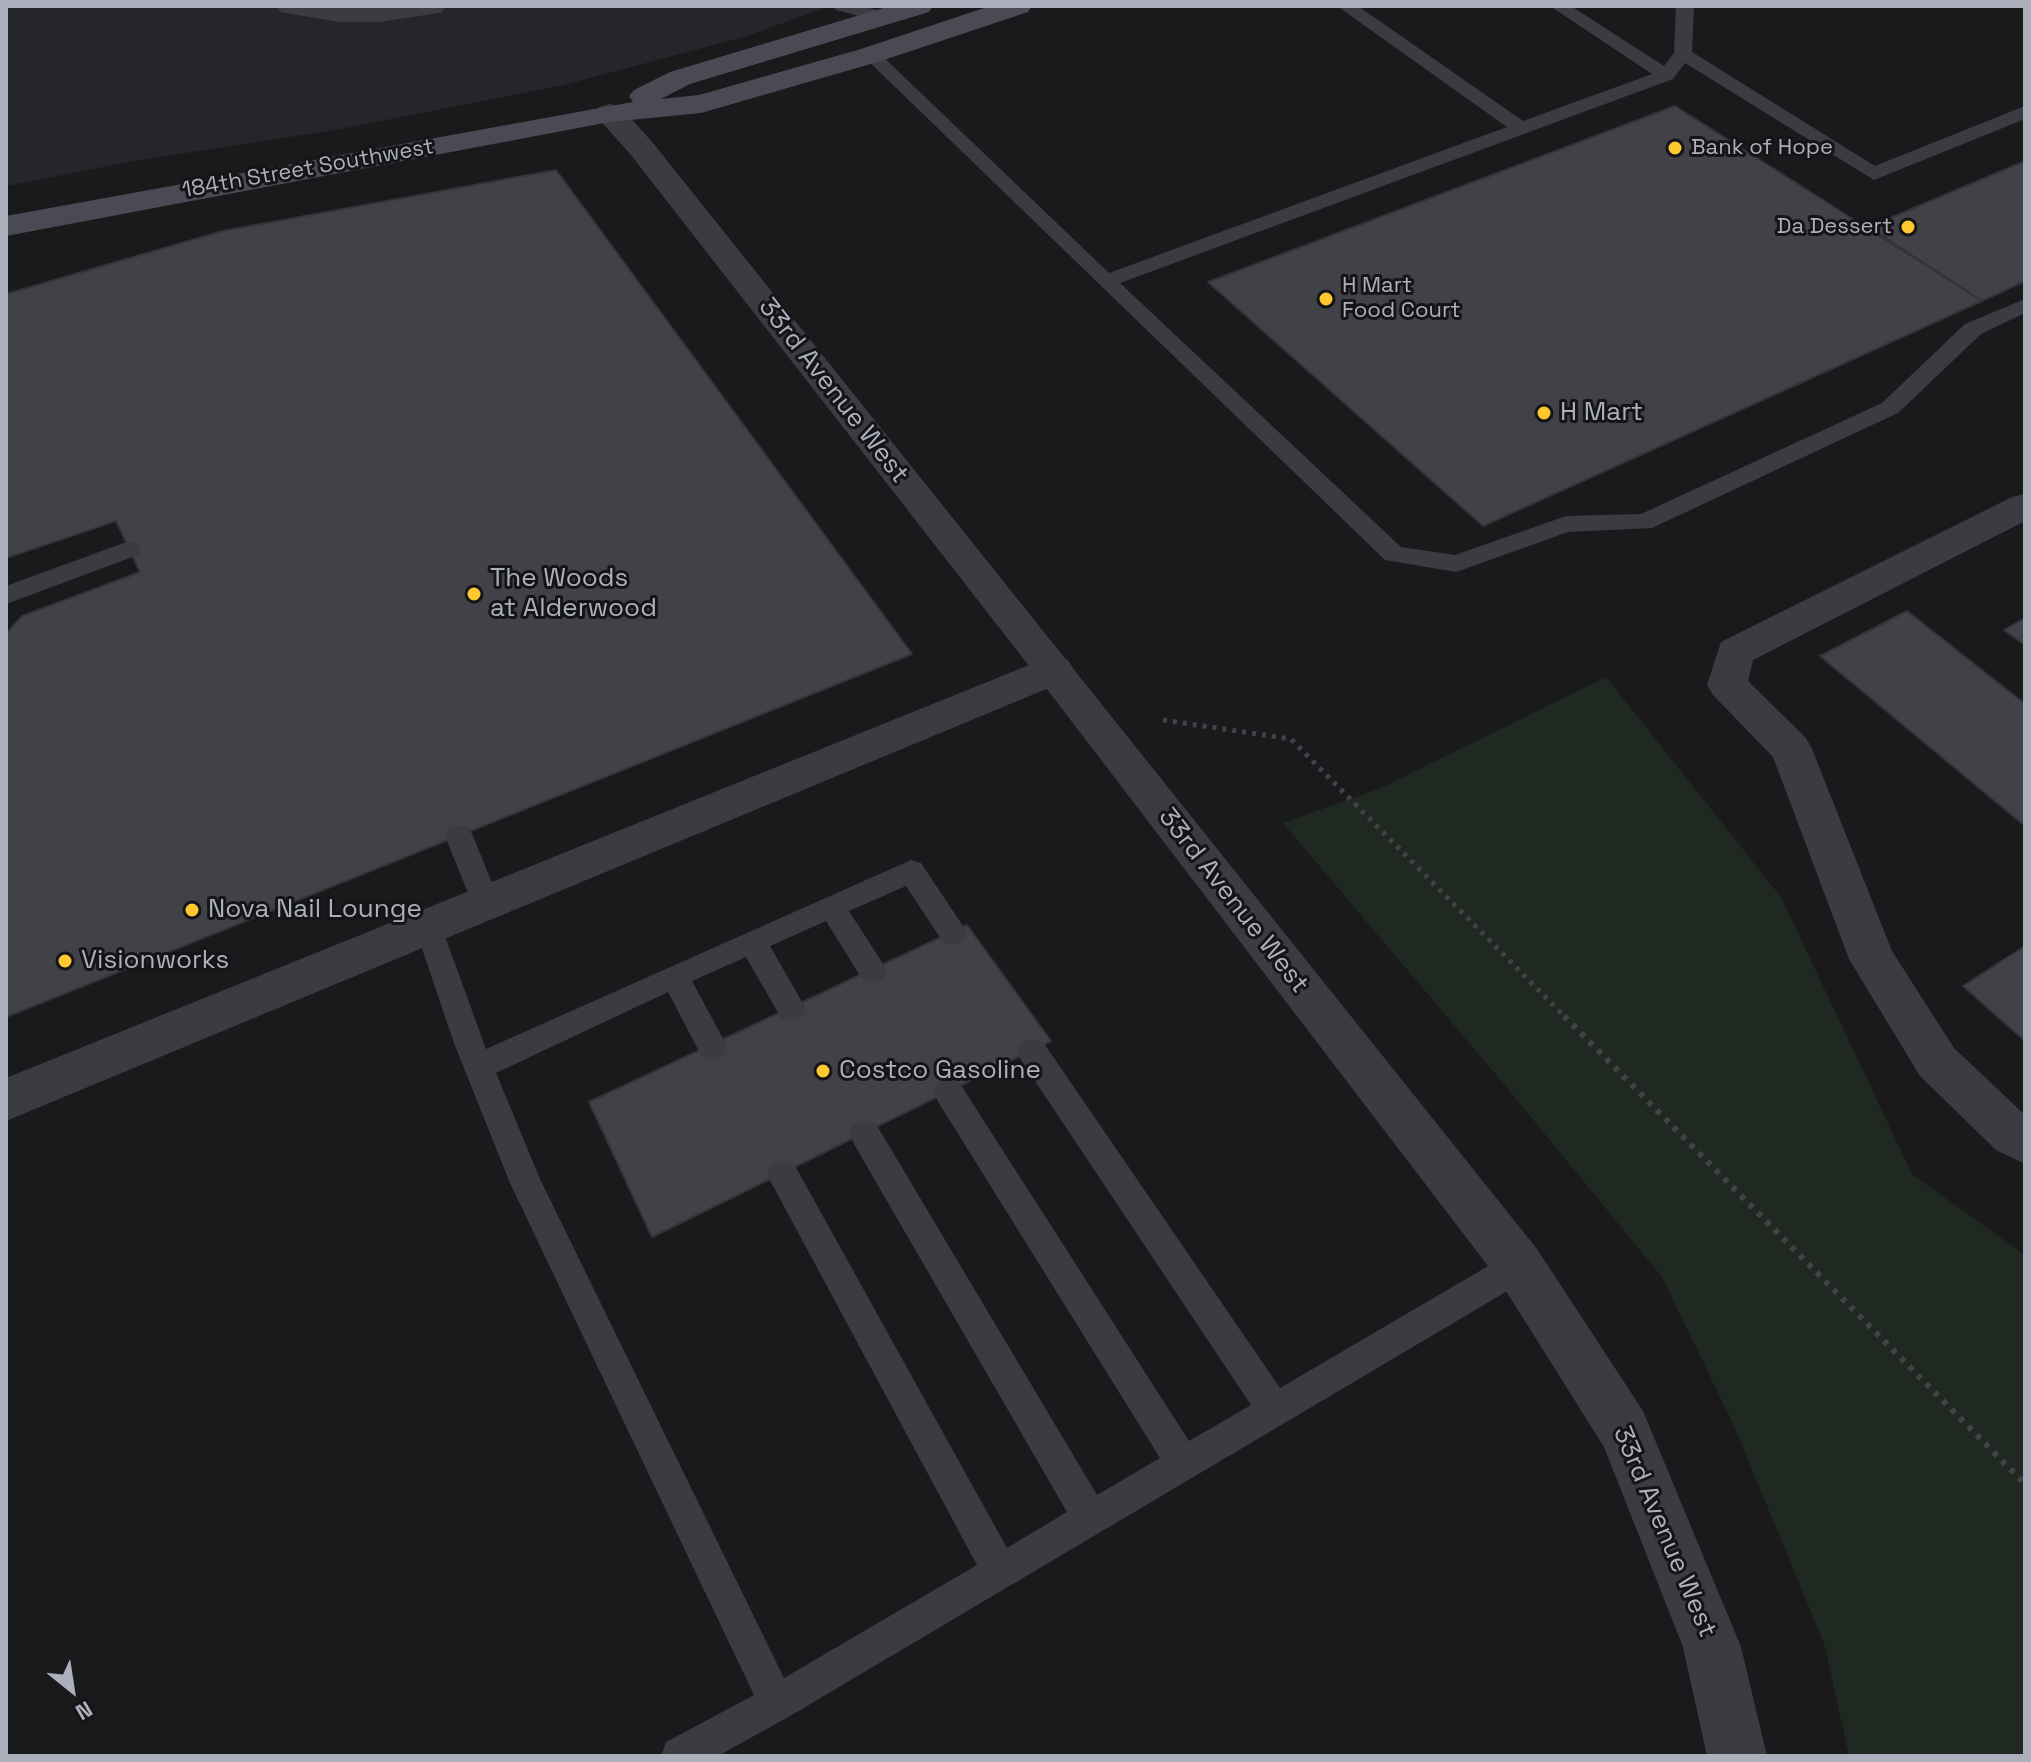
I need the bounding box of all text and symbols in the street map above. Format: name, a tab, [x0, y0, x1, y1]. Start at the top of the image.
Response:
street label: 184th Street Southwest	[180, 134, 436, 204]
place label: Bank of Hope	[1691, 135, 1833, 161]
marker: Bank of Hope	[1666, 139, 1684, 157]
place label: Da Dessert	[1777, 214, 1892, 240]
marker: Da Dessert	[1899, 218, 1917, 236]
place label: H Mart Food Court	[1342, 273, 1460, 324]
marker: H Mart Food Court	[1317, 290, 1335, 308]
street label: 33rd Avenue West	[751, 292, 915, 490]
place label: H Mart	[1560, 397, 1643, 429]
marker: H Mart	[1535, 404, 1553, 422]
place label: The Woods at Alderwood	[490, 563, 657, 624]
marker: The Woods at Alderwood	[465, 585, 483, 603]
street label: 33rd Avenue West	[1151, 802, 1315, 1000]
place label: Nova Nail Lounge	[208, 894, 422, 926]
marker: Nova Nail Lounge	[183, 901, 201, 919]
place label: Visionworks	[81, 945, 229, 977]
marker: Visionworks	[56, 952, 74, 970]
place label: Costco Gasoline	[839, 1055, 1041, 1087]
marker: Costco Gasoline	[814, 1062, 832, 1080]
street label: 33rd Avenue West	[1606, 1422, 1722, 1642]
north arrow	[32, 1650, 112, 1730]
text: N	[71, 1695, 97, 1727]

